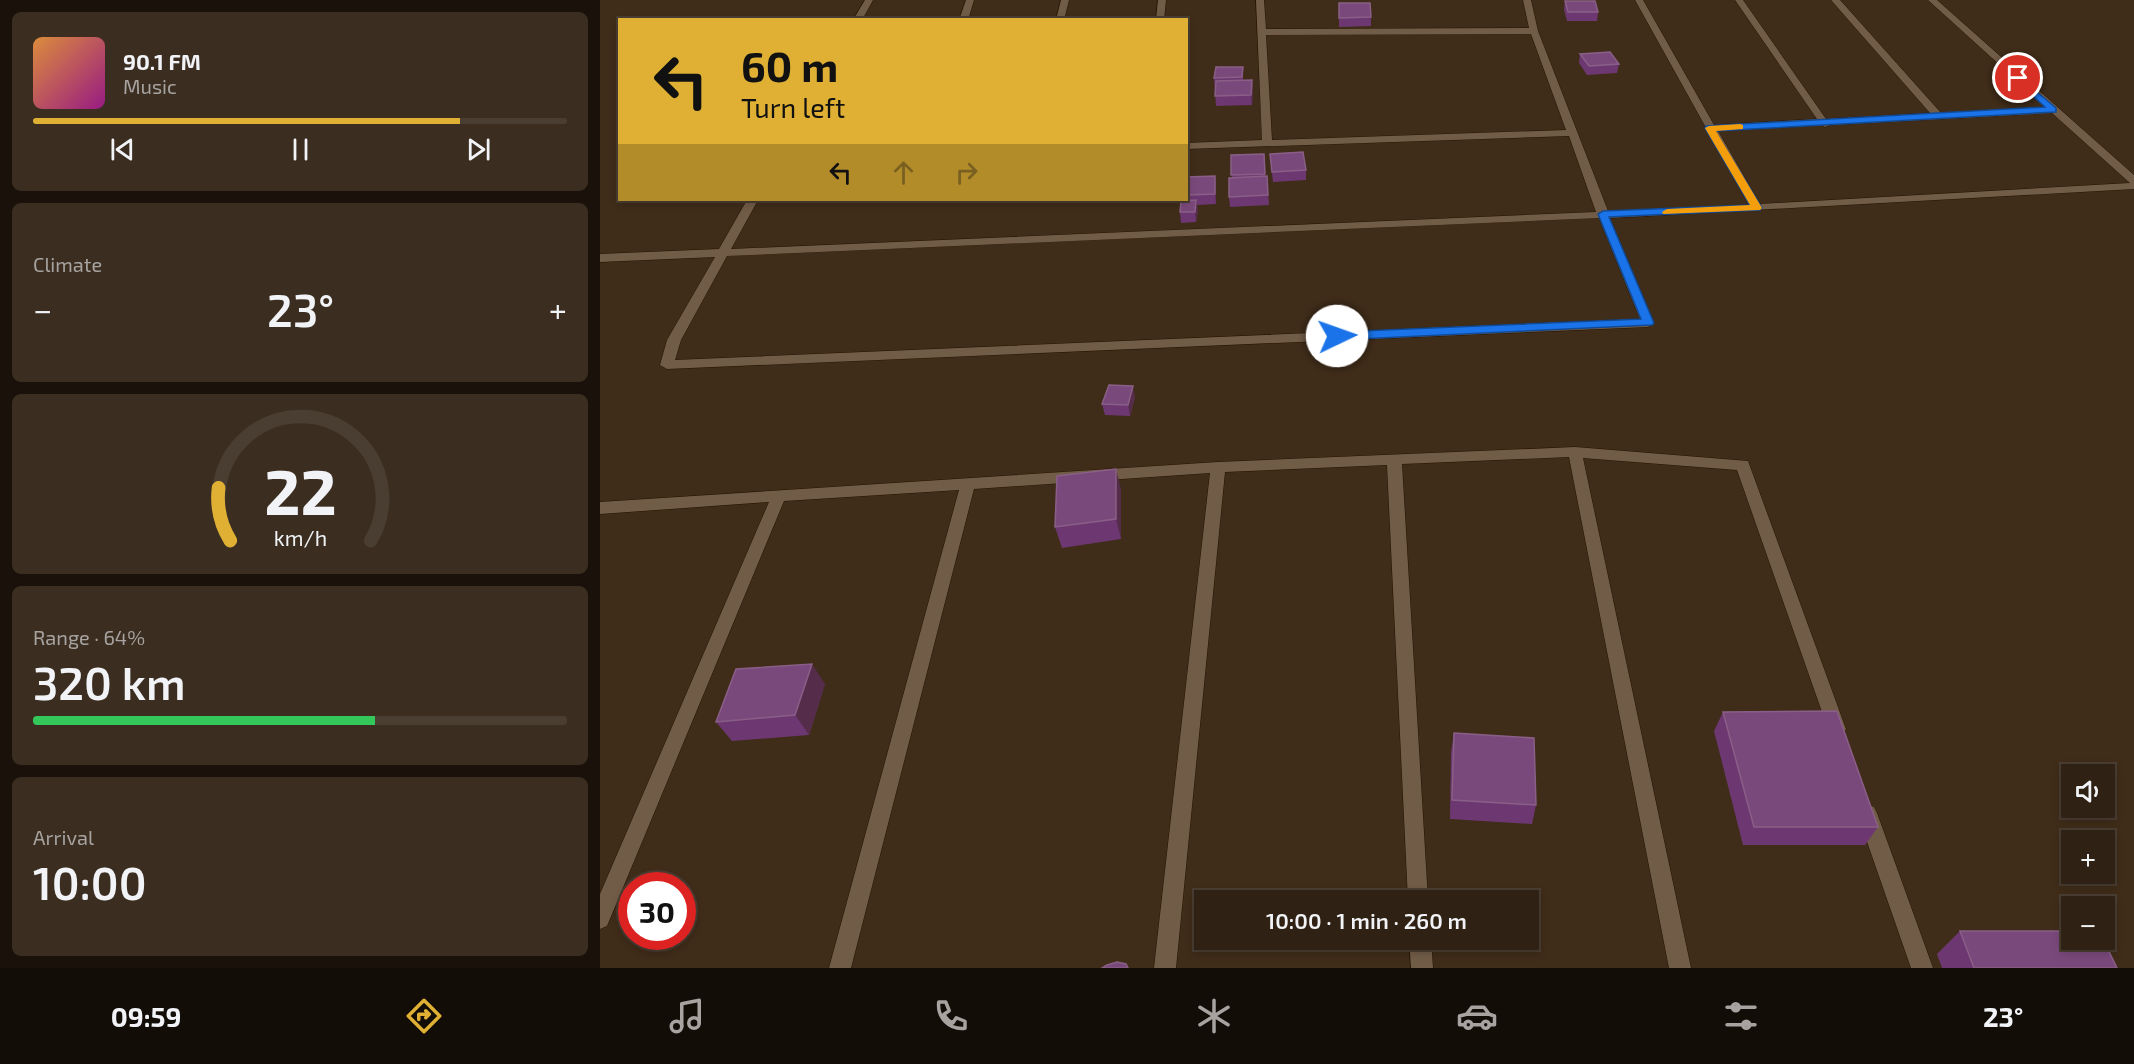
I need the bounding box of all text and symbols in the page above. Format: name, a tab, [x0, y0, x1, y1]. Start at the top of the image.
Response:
text: 60 m	[741, 40, 838, 90]
icon: left	[642, 42, 720, 120]
text: 90.1 FM	[123, 48, 201, 74]
pin	[1992, 52, 2043, 103]
icon: arrive	[2001, 61, 2034, 94]
text: Music	[123, 74, 177, 98]
text: Turn left	[741, 91, 845, 123]
icon: previous	[106, 133, 139, 166]
icon: pause	[284, 133, 317, 166]
icon: next	[462, 133, 495, 166]
icon: left	[824, 156, 857, 189]
icon: ahead	[887, 156, 920, 189]
icon: right	[950, 156, 983, 189]
text: Climate	[33, 252, 102, 276]
text: 23°	[267, 282, 334, 336]
text: −	[33, 289, 52, 329]
text: +	[549, 289, 567, 329]
position arrow	[1305, 304, 1369, 368]
text: 22	[264, 453, 336, 528]
text: km/h	[273, 525, 327, 550]
text: Range · 64%	[33, 625, 145, 649]
text: 320 km	[33, 655, 186, 709]
map controls	[2061, 764, 2115, 950]
button: sound	[2061, 764, 2115, 818]
text: Arrival	[33, 825, 94, 849]
button: +	[2061, 830, 2115, 884]
text: 10:00	[33, 855, 147, 909]
speed limit sign: 30	[618, 872, 696, 950]
button: −	[2061, 896, 2115, 950]
text: 10:00 · 1 min · 260 m	[1266, 907, 1467, 933]
icon: directions	[403, 995, 445, 1037]
icon: music	[666, 995, 708, 1037]
icon: phone	[930, 995, 972, 1037]
icon: climate	[1193, 995, 1235, 1037]
icon: car	[1456, 995, 1498, 1037]
icon: filters	[1720, 995, 1762, 1037]
text: 09:59	[111, 1000, 181, 1032]
text: 23°	[1983, 1000, 2023, 1032]

